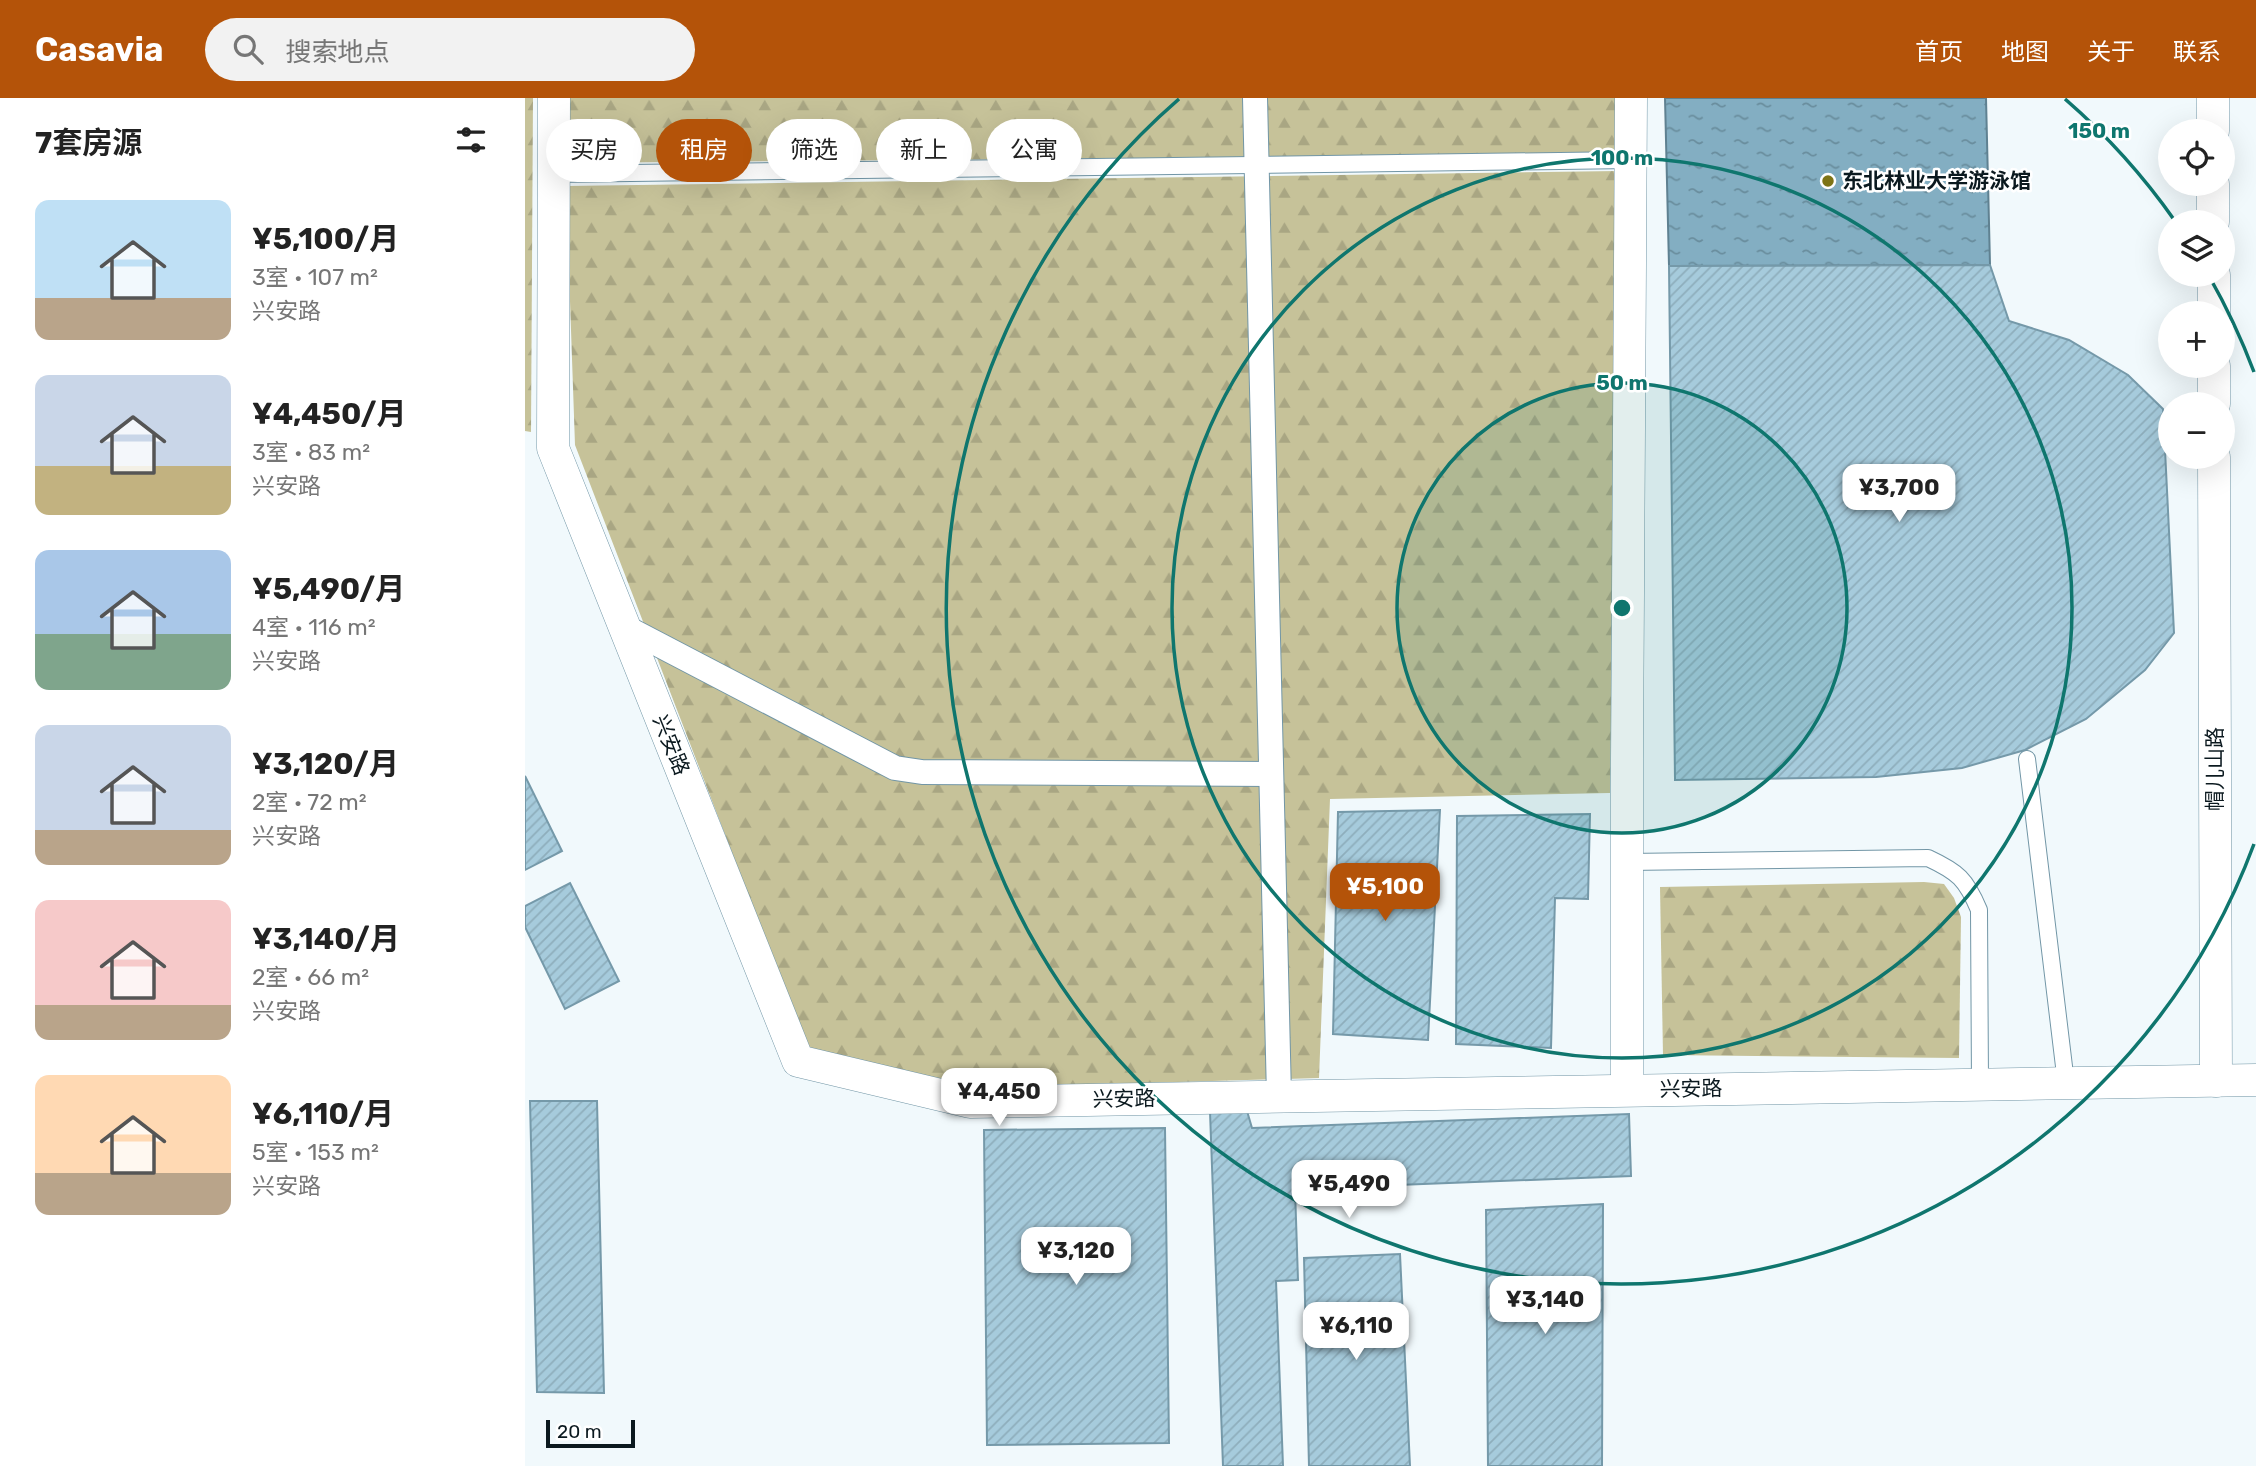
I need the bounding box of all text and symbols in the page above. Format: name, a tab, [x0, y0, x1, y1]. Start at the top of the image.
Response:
search box	[205, 18, 695, 81]
text: Casavia	[35, 30, 163, 69]
icon: search	[229, 30, 267, 68]
text: 搜索地点	[285, 37, 389, 68]
text: 首页	[1915, 38, 1963, 66]
text: 地图	[2001, 38, 2049, 66]
text: 关于	[2087, 38, 2135, 66]
text: 联系	[2173, 38, 2221, 66]
text: 150 m	[2068, 118, 2130, 143]
chip: 买房	[546, 119, 642, 182]
chip: 租房	[656, 119, 752, 182]
chip: 筛选	[766, 119, 862, 182]
chip: 新上	[876, 119, 972, 182]
chip: 公寓	[986, 119, 1082, 182]
map controls	[2158, 119, 2235, 469]
button: locate	[2158, 119, 2235, 196]
icon: filters	[452, 121, 490, 159]
text: 7套房源	[35, 125, 142, 161]
text: 100 m	[1591, 145, 1653, 170]
place label: 东北林业大学游泳馆	[1842, 168, 2031, 193]
marker: 东北林业大学游泳馆	[1820, 173, 1836, 189]
button: layers	[2158, 210, 2235, 287]
text: ¥5,100/月	[252, 221, 399, 257]
icon: home	[91, 228, 175, 312]
text: 3室 · 107 m²	[252, 263, 378, 291]
text: 兴安路	[252, 297, 321, 325]
button: +	[2158, 301, 2235, 378]
text: 50 m	[1596, 370, 1648, 395]
button: −	[2158, 392, 2235, 469]
text: ¥4,450/月	[252, 396, 407, 432]
icon: home	[91, 403, 175, 487]
text: 3室 · 83 m²	[252, 438, 370, 466]
pin: ¥3,700	[1842, 464, 1956, 524]
text: 兴安路	[252, 472, 321, 500]
text: ¥3,700	[1858, 473, 1940, 501]
text: ¥5,490/月	[252, 571, 405, 607]
icon: home	[91, 578, 175, 662]
centre of rings	[1610, 596, 1634, 620]
text: 4室 · 116 m²	[252, 613, 376, 641]
text: 兴安路	[252, 647, 321, 675]
street label: 兴安路	[648, 711, 695, 779]
street label: 帽儿山路	[2202, 727, 2227, 811]
text: ¥3,120/月	[252, 746, 399, 782]
icon: home	[91, 753, 175, 837]
text: 2室 · 72 m²	[252, 788, 367, 816]
text: 兴安路	[252, 822, 321, 850]
pin: ¥5,100	[1328, 864, 1442, 923]
text: ¥5,100	[1346, 872, 1424, 900]
text: ¥3,140/月	[252, 921, 400, 957]
icon: home	[91, 928, 175, 1012]
text: 2室 · 66 m²	[252, 963, 369, 991]
text: 兴安路	[252, 997, 321, 1025]
pin: ¥4,450	[942, 1068, 1056, 1128]
street label: 兴安路	[1659, 1075, 1723, 1102]
text: ¥4,450	[957, 1077, 1041, 1105]
street label: 兴安路	[1092, 1085, 1156, 1112]
text: ¥6,110/月	[252, 1096, 394, 1132]
icon: home	[91, 1103, 175, 1187]
text: 5室 · 153 m²	[252, 1138, 379, 1166]
pin: ¥5,490	[1292, 1160, 1406, 1220]
text: ¥5,490	[1308, 1169, 1390, 1197]
text: 兴安路	[252, 1172, 321, 1200]
pin: ¥3,120	[1019, 1228, 1133, 1287]
text: ¥3,120	[1037, 1236, 1115, 1264]
pin: ¥3,140	[1488, 1276, 1602, 1336]
text: ¥3,140	[1506, 1285, 1584, 1313]
pin: ¥6,110	[1299, 1302, 1413, 1362]
text: ¥6,110	[1319, 1311, 1393, 1339]
scale bar	[546, 1417, 635, 1449]
text: 20 m	[557, 1420, 602, 1443]

